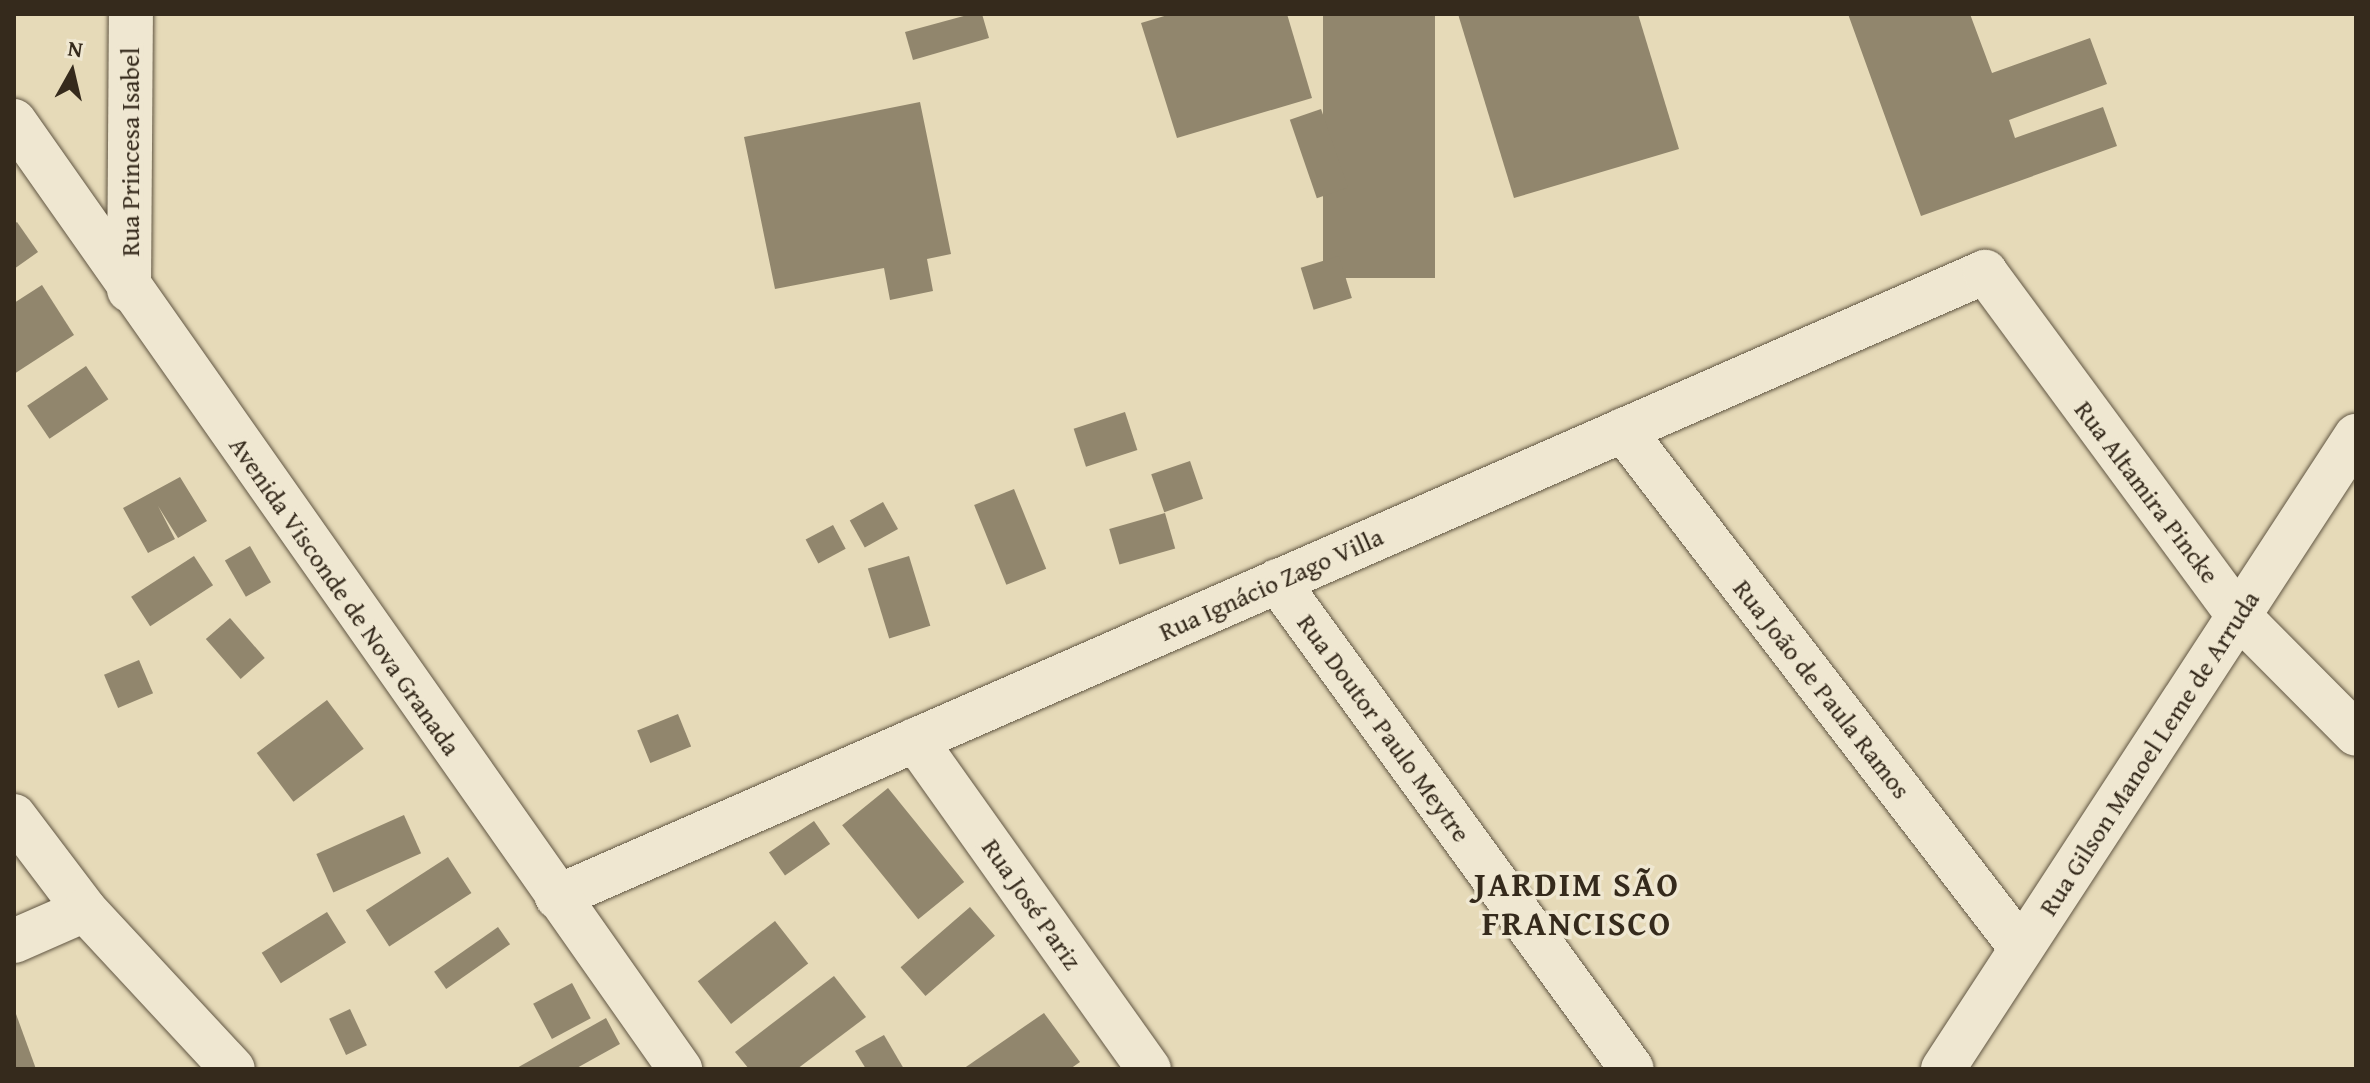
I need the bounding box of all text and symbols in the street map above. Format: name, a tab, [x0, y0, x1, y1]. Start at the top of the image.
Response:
text: N	[66, 31, 85, 65]
north arrow	[32, 32, 112, 112]
street label: Rua Princesa Isabel	[114, 47, 146, 257]
street label: Rua Altamira Pincke	[2068, 395, 2226, 589]
street label: Avenida Visconde de Nova Granada	[223, 431, 467, 761]
street label: Rua Ignácio Zago Villa	[1154, 521, 1388, 647]
street label: Rua João de Paula Ramos	[1727, 573, 1917, 805]
street label: Rua Gilson Manoel Leme de Arruda	[2032, 585, 2266, 921]
street label: Rua Doutor Paulo Meytre	[1291, 608, 1477, 848]
street label: Rua José Pariz	[976, 833, 1088, 975]
district label: JARDIM SÃO FRANCISCO	[1474, 863, 1680, 942]

